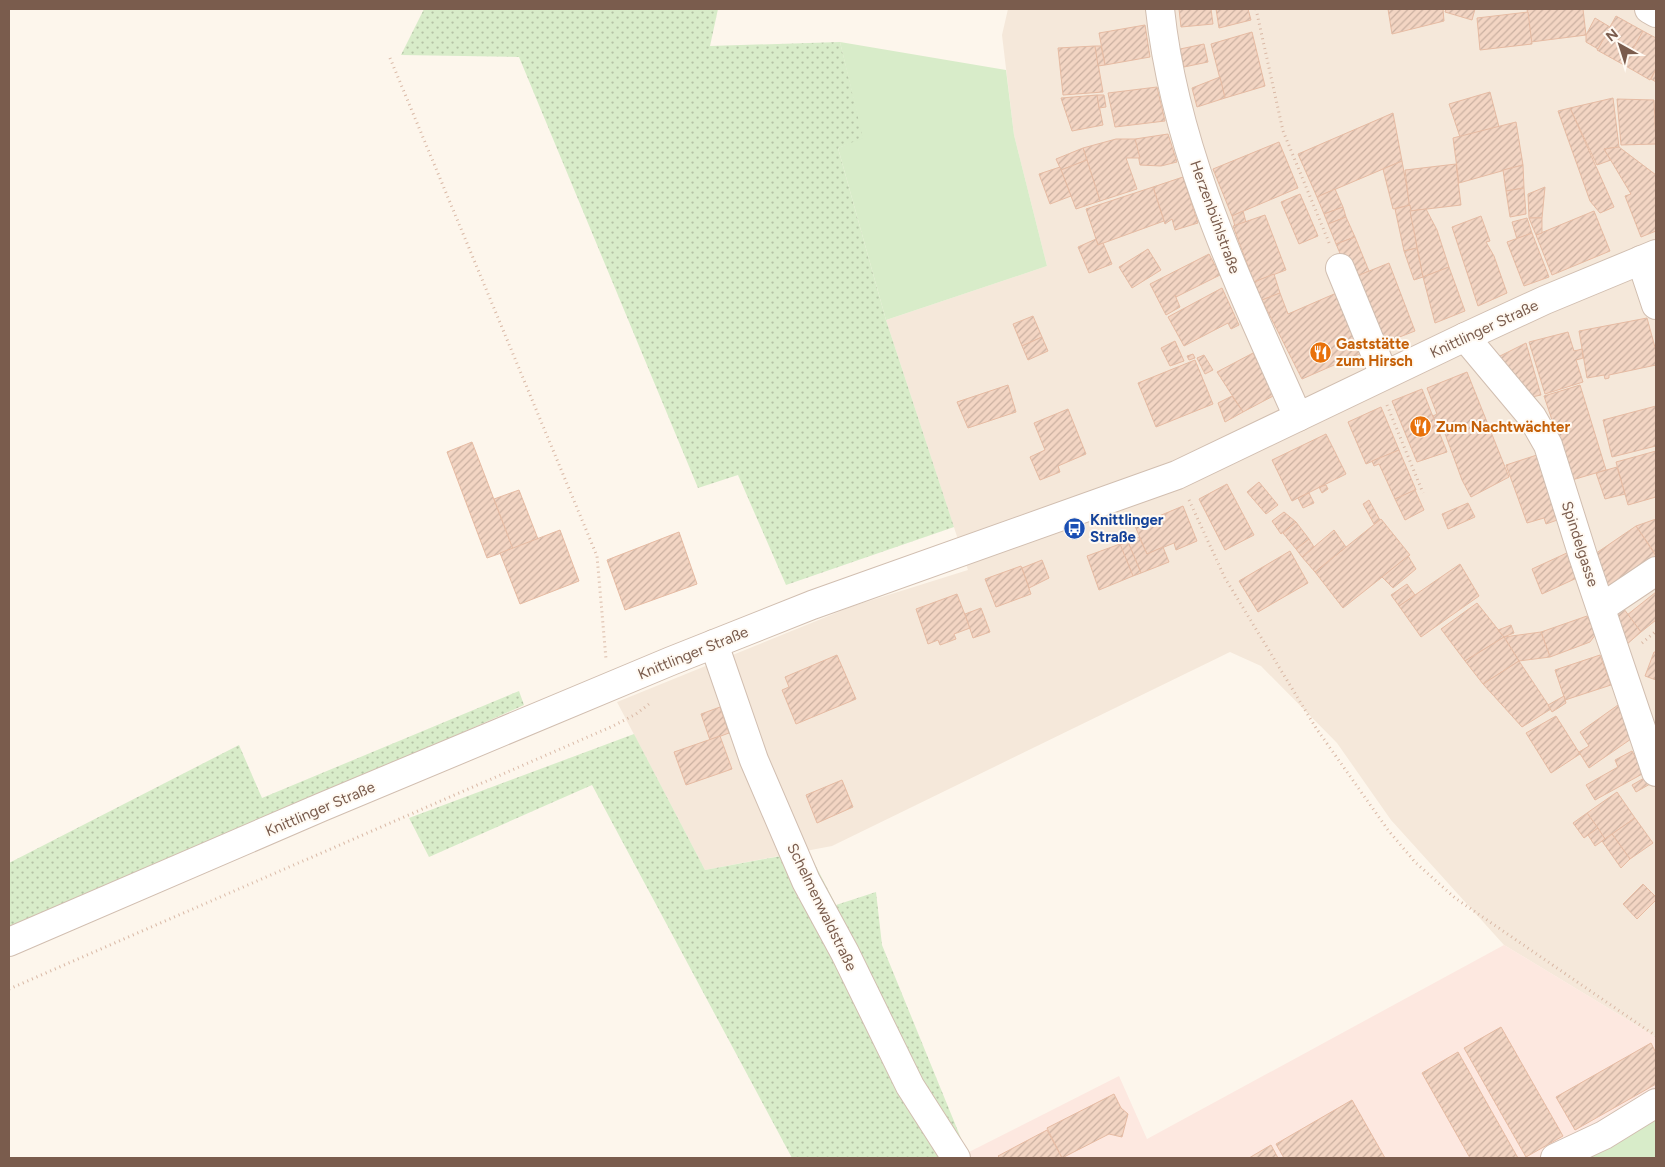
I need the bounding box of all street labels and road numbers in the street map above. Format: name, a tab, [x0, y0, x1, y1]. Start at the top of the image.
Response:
street label: Herzenbühlstraße	[1186, 158, 1244, 276]
street label: Knittlinger Straße	[1427, 296, 1541, 362]
street label: Spindelgasse	[1558, 499, 1602, 589]
street label: Knittlinger Straße	[635, 623, 751, 683]
street label: Knittlinger Straße	[262, 778, 378, 840]
street label: Schelmenwaldstraße	[783, 840, 861, 974]

